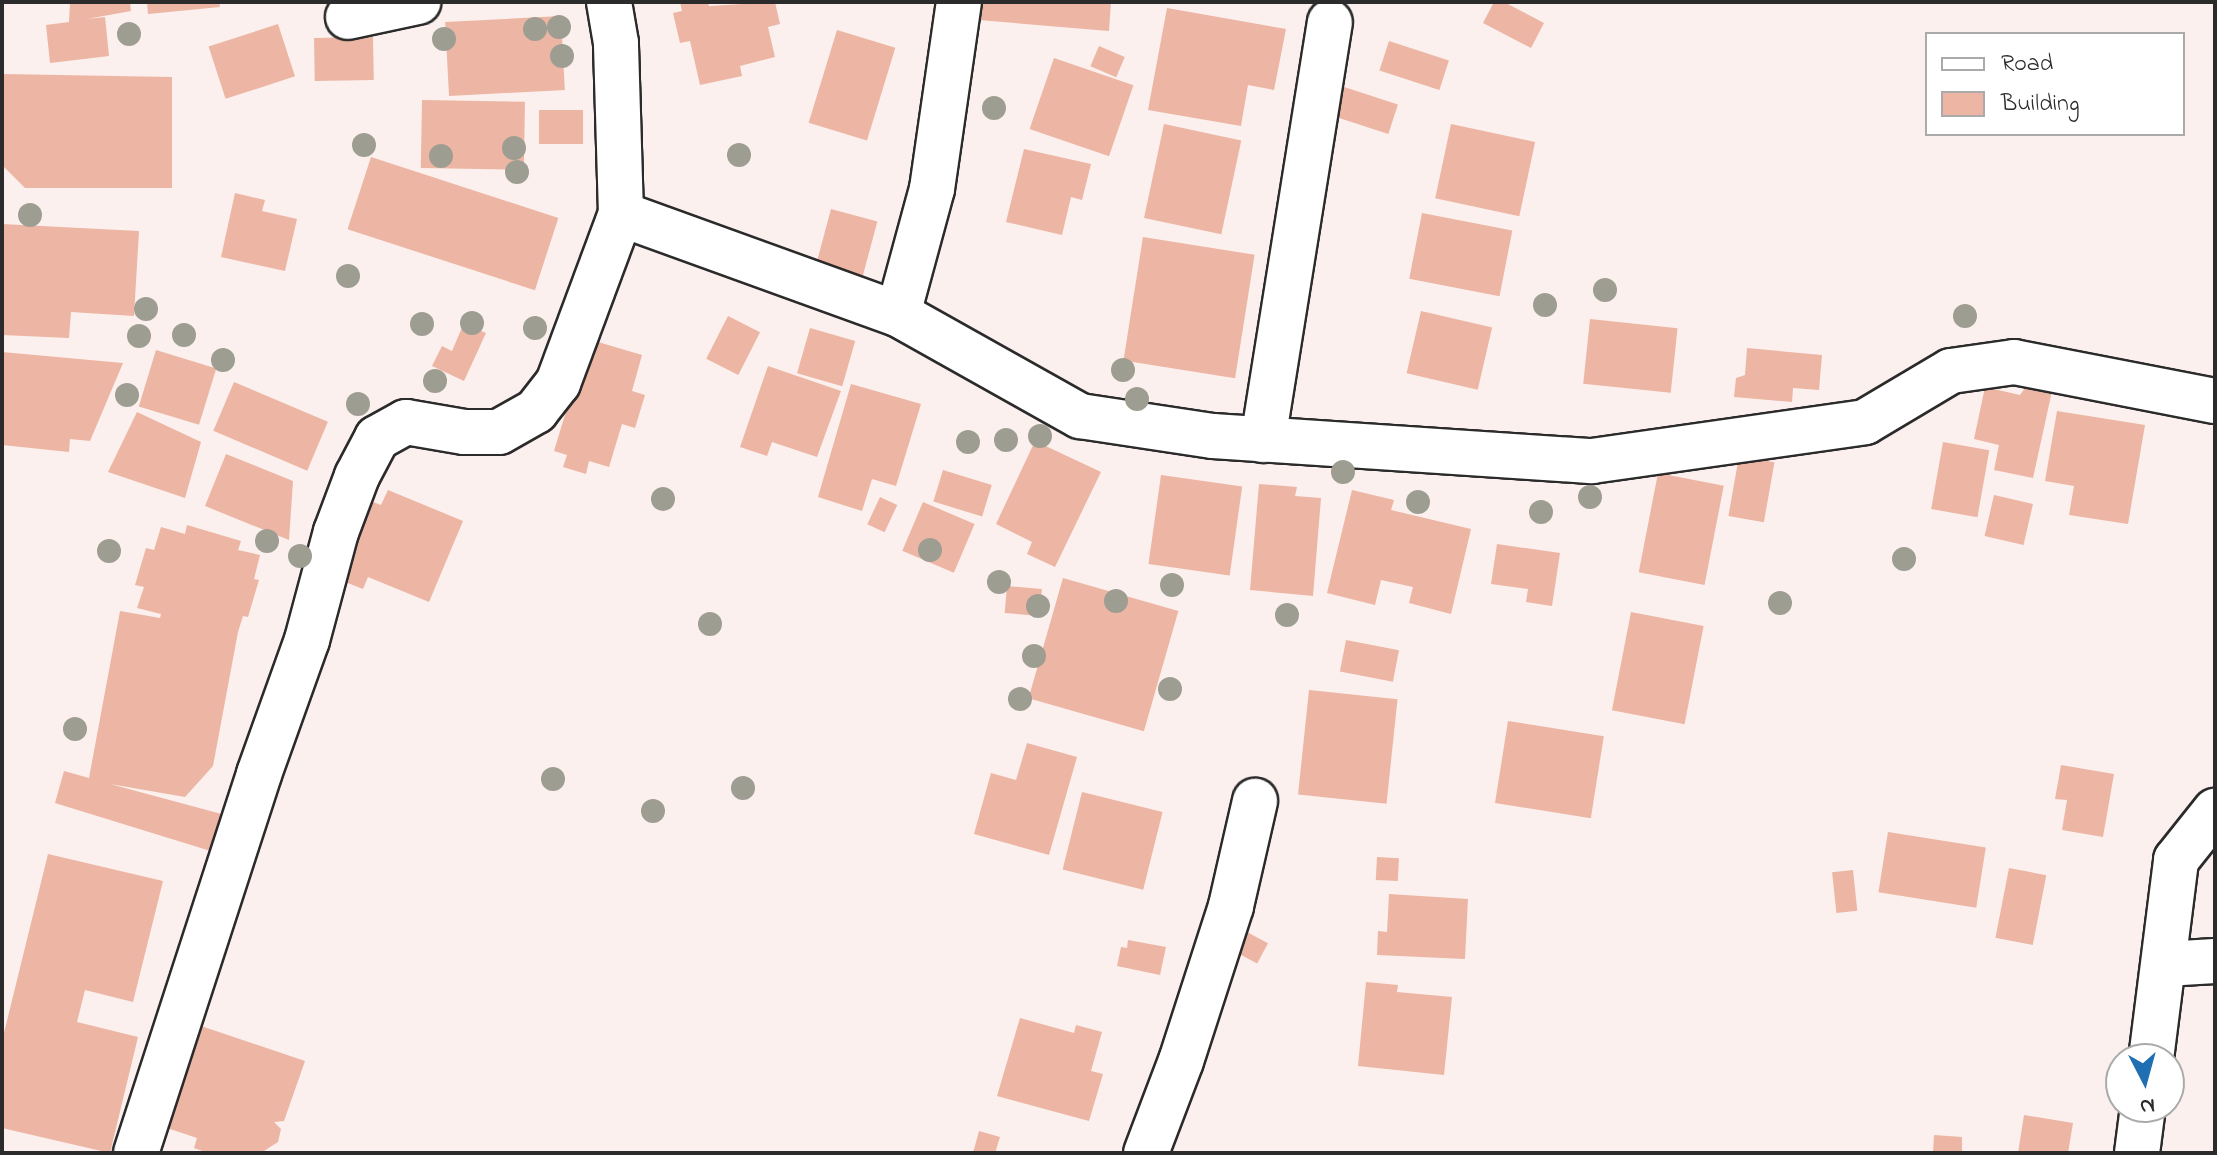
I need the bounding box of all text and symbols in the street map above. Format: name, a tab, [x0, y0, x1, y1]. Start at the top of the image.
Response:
legend	[1925, 32, 2185, 136]
text: Road	[2001, 47, 2053, 82]
text: Building	[2001, 87, 2080, 122]
north arrow	[2105, 1043, 2185, 1123]
text: N	[2138, 1088, 2156, 1122]

